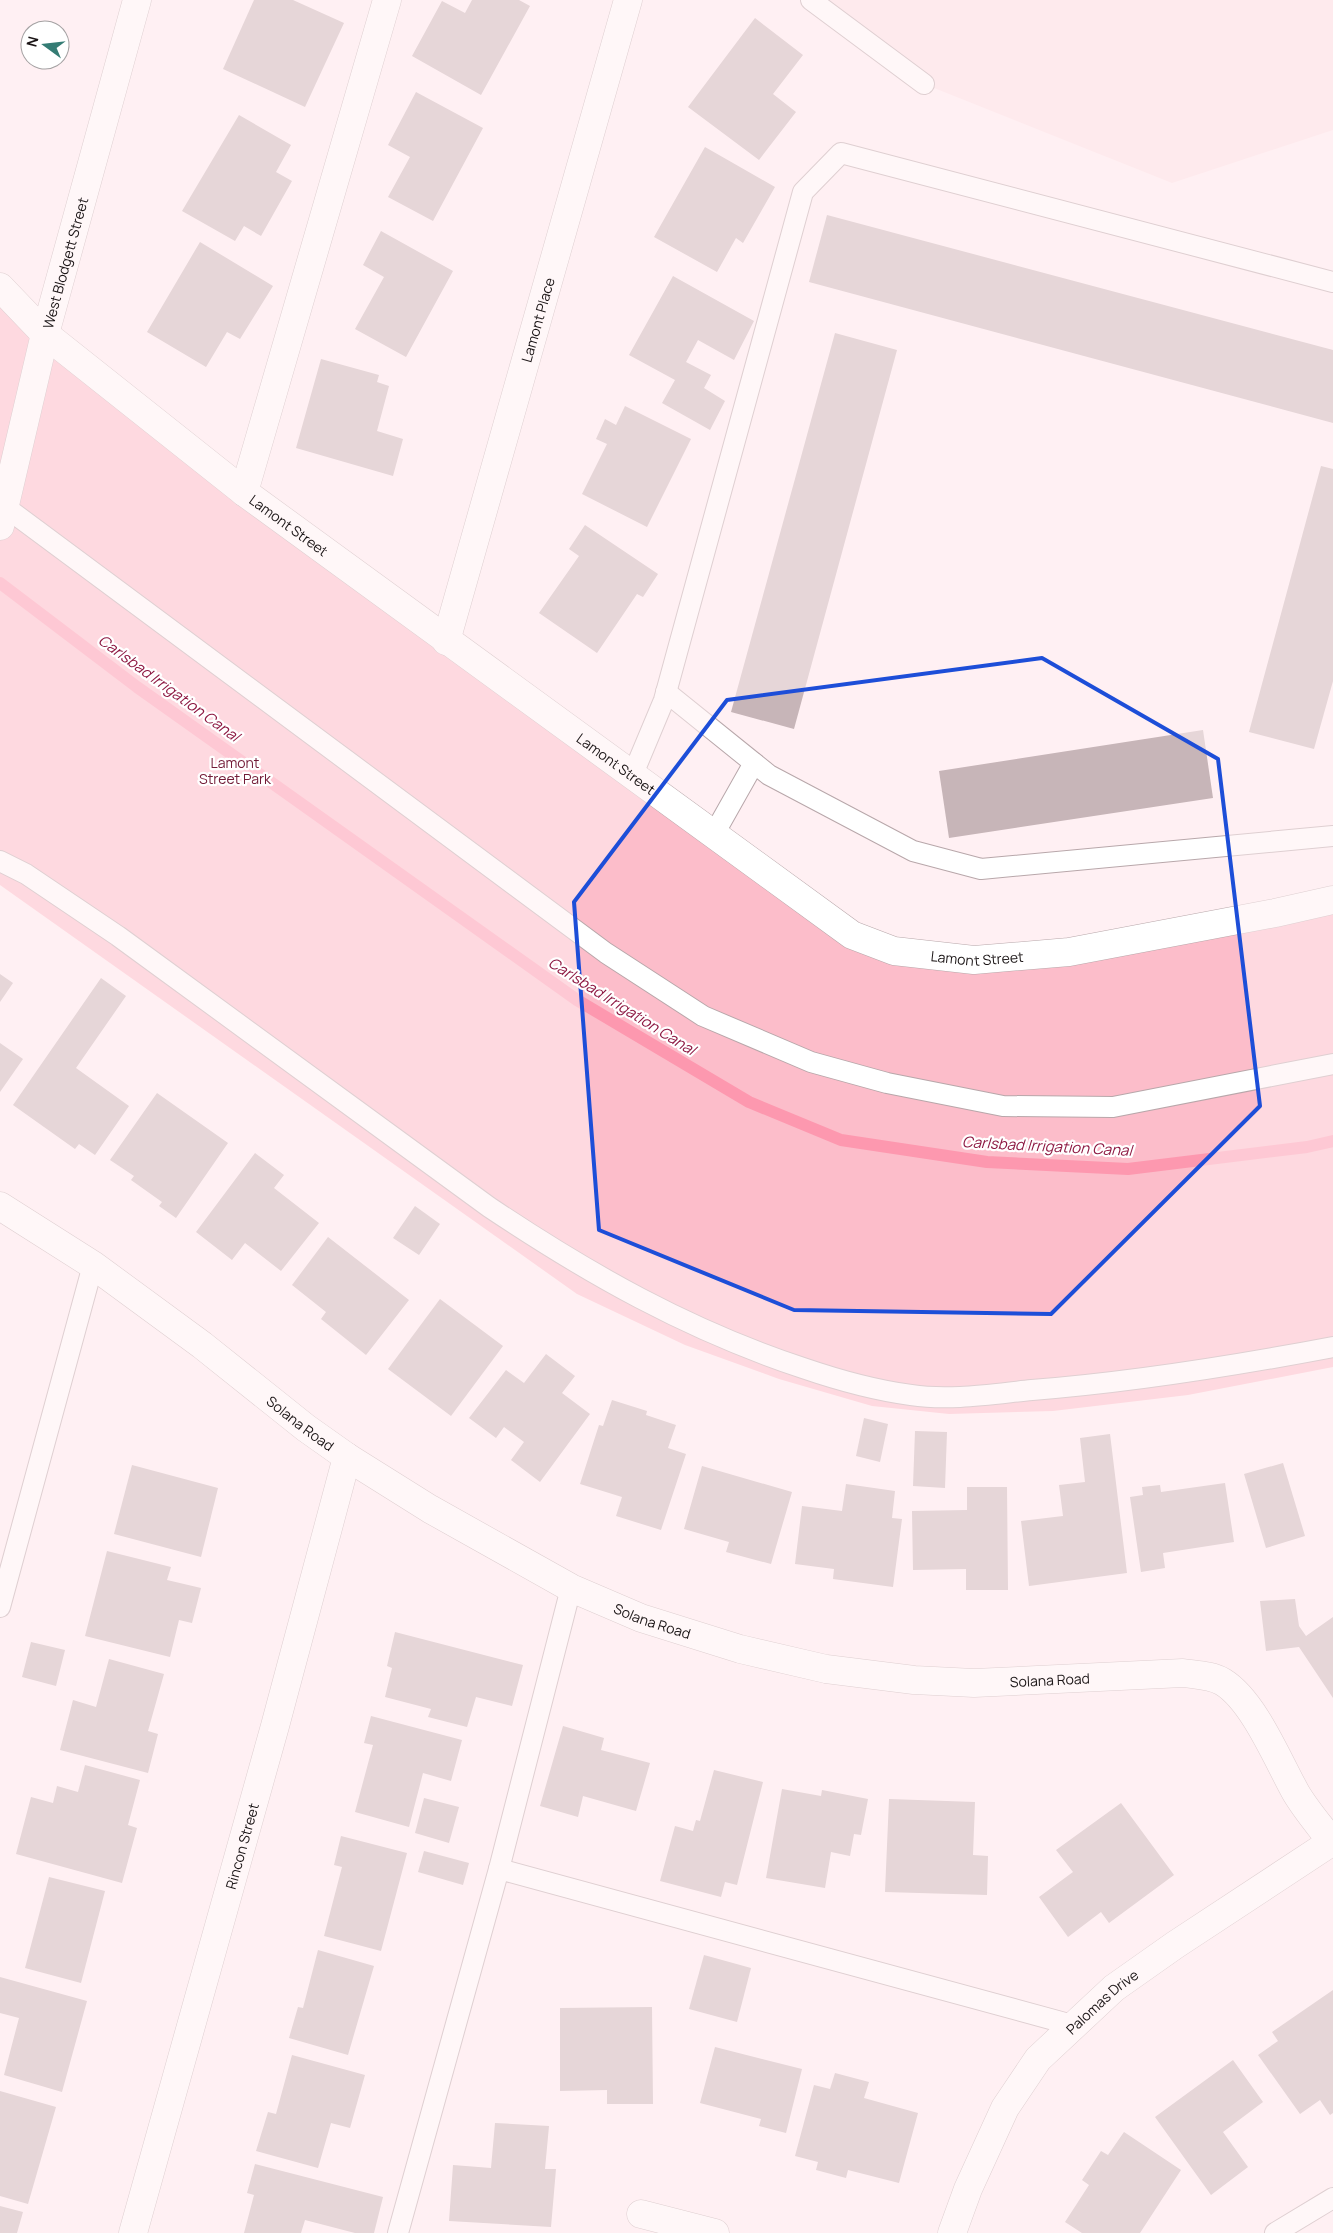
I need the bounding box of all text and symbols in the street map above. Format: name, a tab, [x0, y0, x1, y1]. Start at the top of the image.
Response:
north arrow	[20, 20, 70, 70]
text: N	[21, 34, 42, 49]
street label: West Blodgett Street	[37, 195, 92, 331]
street label: Lamont Place	[516, 275, 558, 364]
street label: Lamont Street	[246, 490, 333, 560]
water label: Carlsbad Irrigation Canal	[94, 630, 246, 748]
street label: Lamont Street	[573, 728, 660, 799]
park label: Lamont Street Park	[199, 753, 272, 788]
street label: Lamont Street	[930, 946, 1025, 969]
water label: Carlsbad Irrigation Canal	[544, 952, 702, 1061]
water label: Carlsbad Irrigation Canal	[962, 1131, 1135, 1161]
street label: Solana Road	[263, 1391, 338, 1455]
street label: Solana Road	[611, 1598, 693, 1643]
street label: Solana Road	[1009, 1668, 1090, 1691]
street label: Rincon Street	[220, 1800, 263, 1891]
street label: Palomas Drive	[1061, 1965, 1142, 2038]

